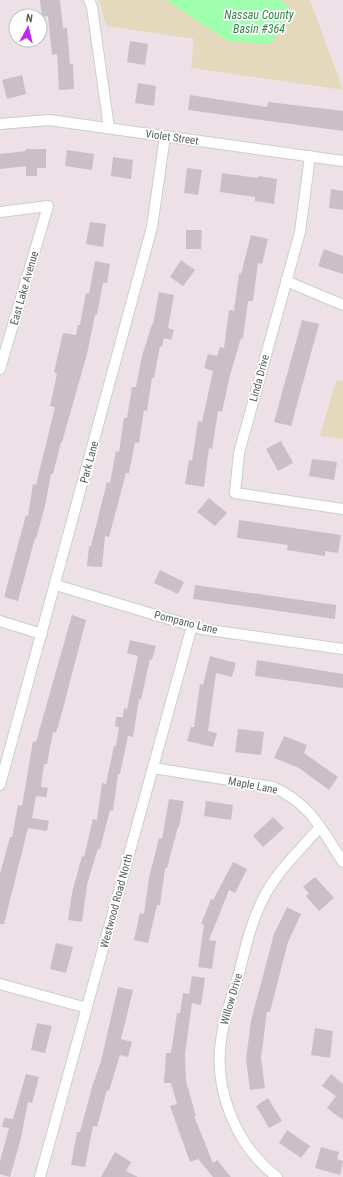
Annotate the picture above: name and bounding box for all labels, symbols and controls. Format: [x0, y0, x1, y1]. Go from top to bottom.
north arrow [8, 8, 48, 48]
water label: Nassau County Basin #364 [224, 8, 295, 36]
text: N [25, 12, 34, 26]
street label: Violet Street [145, 127, 199, 148]
street label: East Lake Avenue [8, 250, 41, 327]
street label: Linda Drive [247, 353, 272, 403]
street label: Park Lane [78, 440, 101, 485]
street label: Pompano Lane [153, 608, 219, 637]
street label: Maple Lane [227, 774, 279, 797]
street label: Westwood Road North [98, 853, 135, 950]
street label: Willow Drive [218, 972, 245, 1026]

